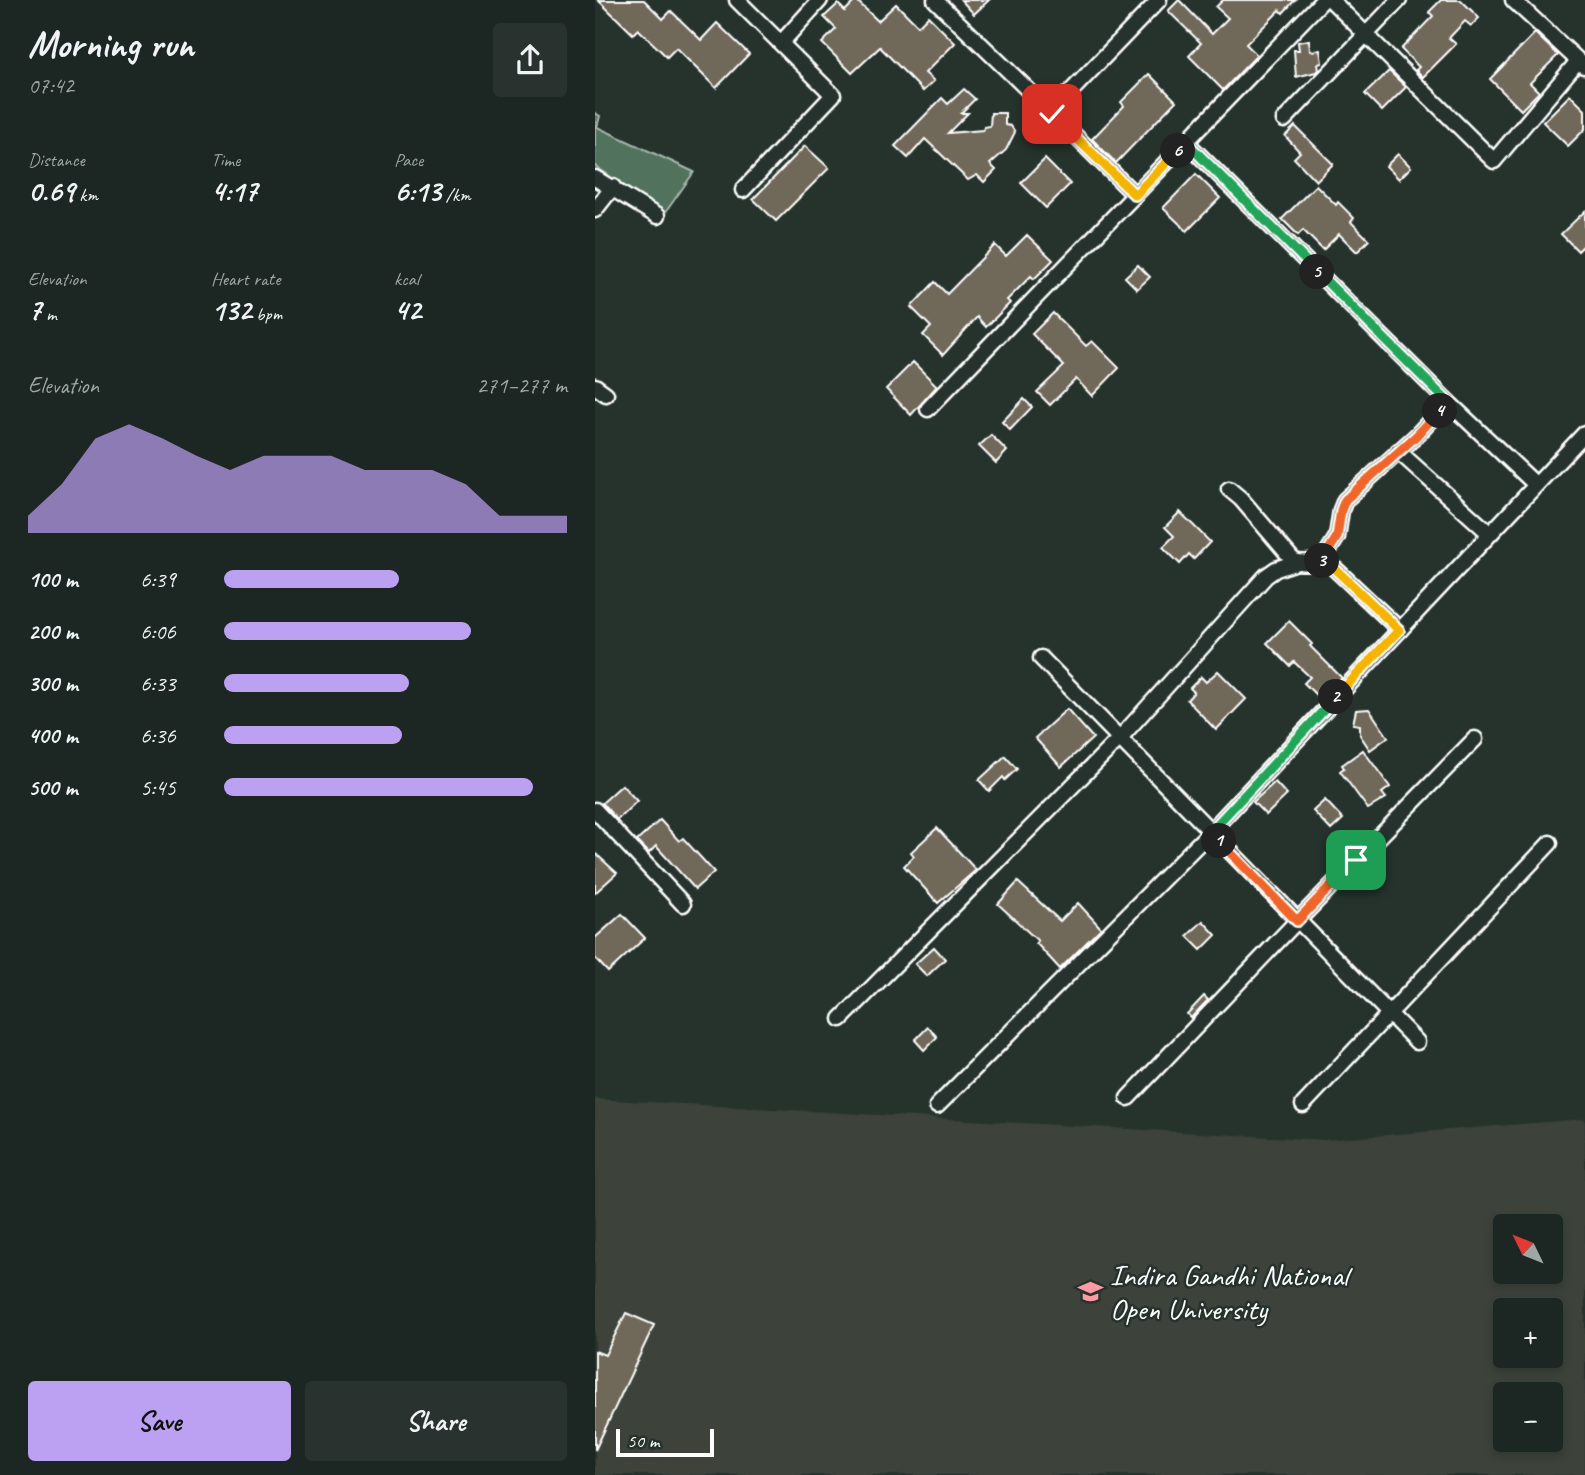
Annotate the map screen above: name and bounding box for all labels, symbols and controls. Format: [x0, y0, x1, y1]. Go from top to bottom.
text: Morning run [28, 21, 194, 68]
button: share [493, 23, 567, 97]
text: 07:42 [28, 71, 74, 100]
pin [1022, 84, 1082, 144]
icon: check [1033, 95, 1071, 133]
pin: 6 [1161, 134, 1195, 168]
text: 6 [1173, 138, 1182, 162]
text: Distance [28, 148, 85, 172]
text: Time [211, 148, 240, 172]
text: Pace [394, 148, 423, 172]
text: 0.69 [28, 172, 75, 210]
text: 4:17 [211, 172, 257, 210]
text: 6:13 [394, 172, 441, 210]
text: km [75, 183, 98, 207]
text: /km [441, 183, 471, 207]
pin: 5 [1299, 254, 1335, 290]
text: 5 [1312, 259, 1321, 283]
text: Elevation [28, 267, 86, 291]
text: Heart rate [211, 267, 280, 291]
text: kcal [394, 267, 419, 291]
text: 7 [28, 291, 41, 329]
text: 132 [211, 291, 252, 329]
text: 42 [394, 291, 421, 329]
text: m [41, 302, 57, 326]
text: bpm [252, 302, 282, 326]
text: Elevation [28, 371, 99, 400]
text: 271–277 m [476, 371, 567, 400]
pin: 4 [1423, 394, 1457, 428]
text: 4 [1435, 398, 1444, 422]
pin: 3 [1305, 544, 1339, 578]
text: 3 [1317, 548, 1326, 572]
text: 100 m [28, 565, 78, 594]
text: 6:39 [140, 565, 176, 594]
text: 200 m [28, 617, 78, 646]
text: 6:06 [140, 617, 176, 646]
text: 300 m [28, 669, 78, 698]
text: 6:33 [140, 669, 176, 698]
pin: 2 [1319, 680, 1353, 714]
text: 2 [1331, 684, 1340, 708]
text: 400 m [28, 721, 78, 750]
text: 6:36 [140, 721, 176, 750]
text: 500 m [28, 773, 77, 802]
text: 5:45 [140, 773, 176, 802]
pin: 1 [1201, 824, 1237, 858]
text: 1 [1214, 828, 1223, 852]
pin [1326, 830, 1386, 890]
icon: arrive [1337, 841, 1375, 879]
north arrow [1493, 1214, 1563, 1284]
map controls [1493, 1214, 1563, 1452]
place label: Indira Gandhi National Open University [1110, 1256, 1353, 1328]
school or university icon: Indira Gandhi National Open University [1076, 1278, 1104, 1306]
button: + [1493, 1298, 1563, 1368]
button: Save [28, 1381, 291, 1461]
button: Share [305, 1381, 567, 1461]
button: − [1493, 1382, 1563, 1452]
scale bar [616, 1426, 714, 1458]
text: 50 m [627, 1429, 659, 1453]

